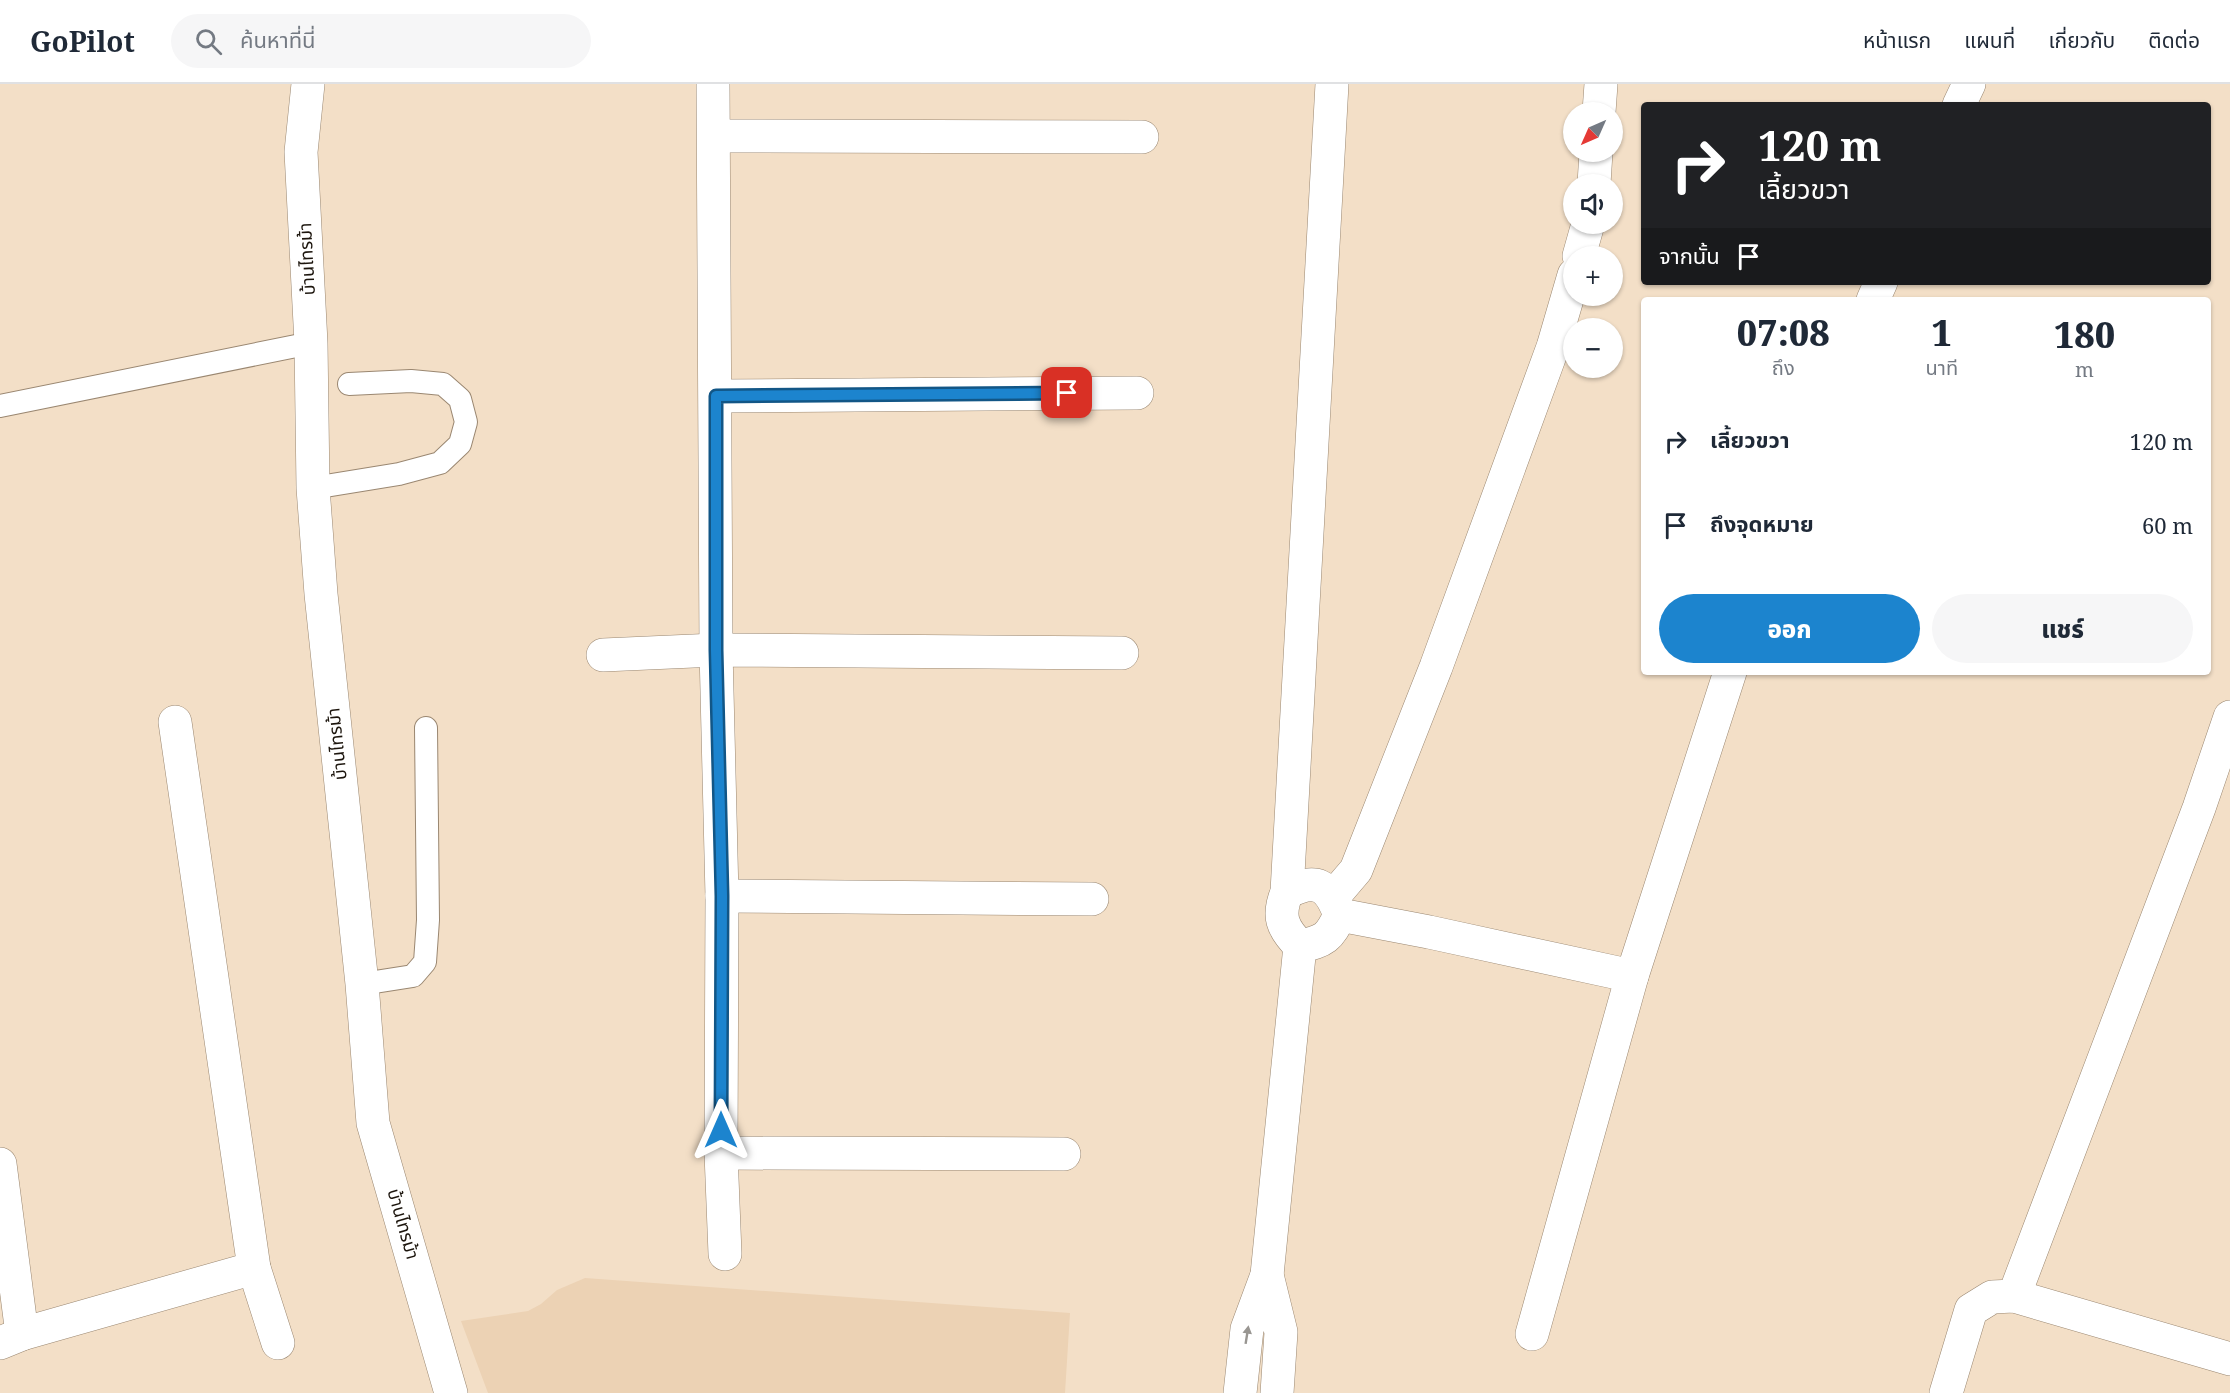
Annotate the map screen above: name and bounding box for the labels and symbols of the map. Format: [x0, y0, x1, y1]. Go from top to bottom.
north arrow [1563, 102, 1623, 162]
street label: บ้านไทรม้า [292, 222, 320, 296]
pin [1041, 367, 1092, 418]
street label: บ้านไทรม้า [320, 707, 352, 782]
position arrow [689, 1098, 753, 1162]
street label: บ้านไทรม้า [382, 1185, 426, 1262]
one-way arrow [1242, 1325, 1251, 1344]

